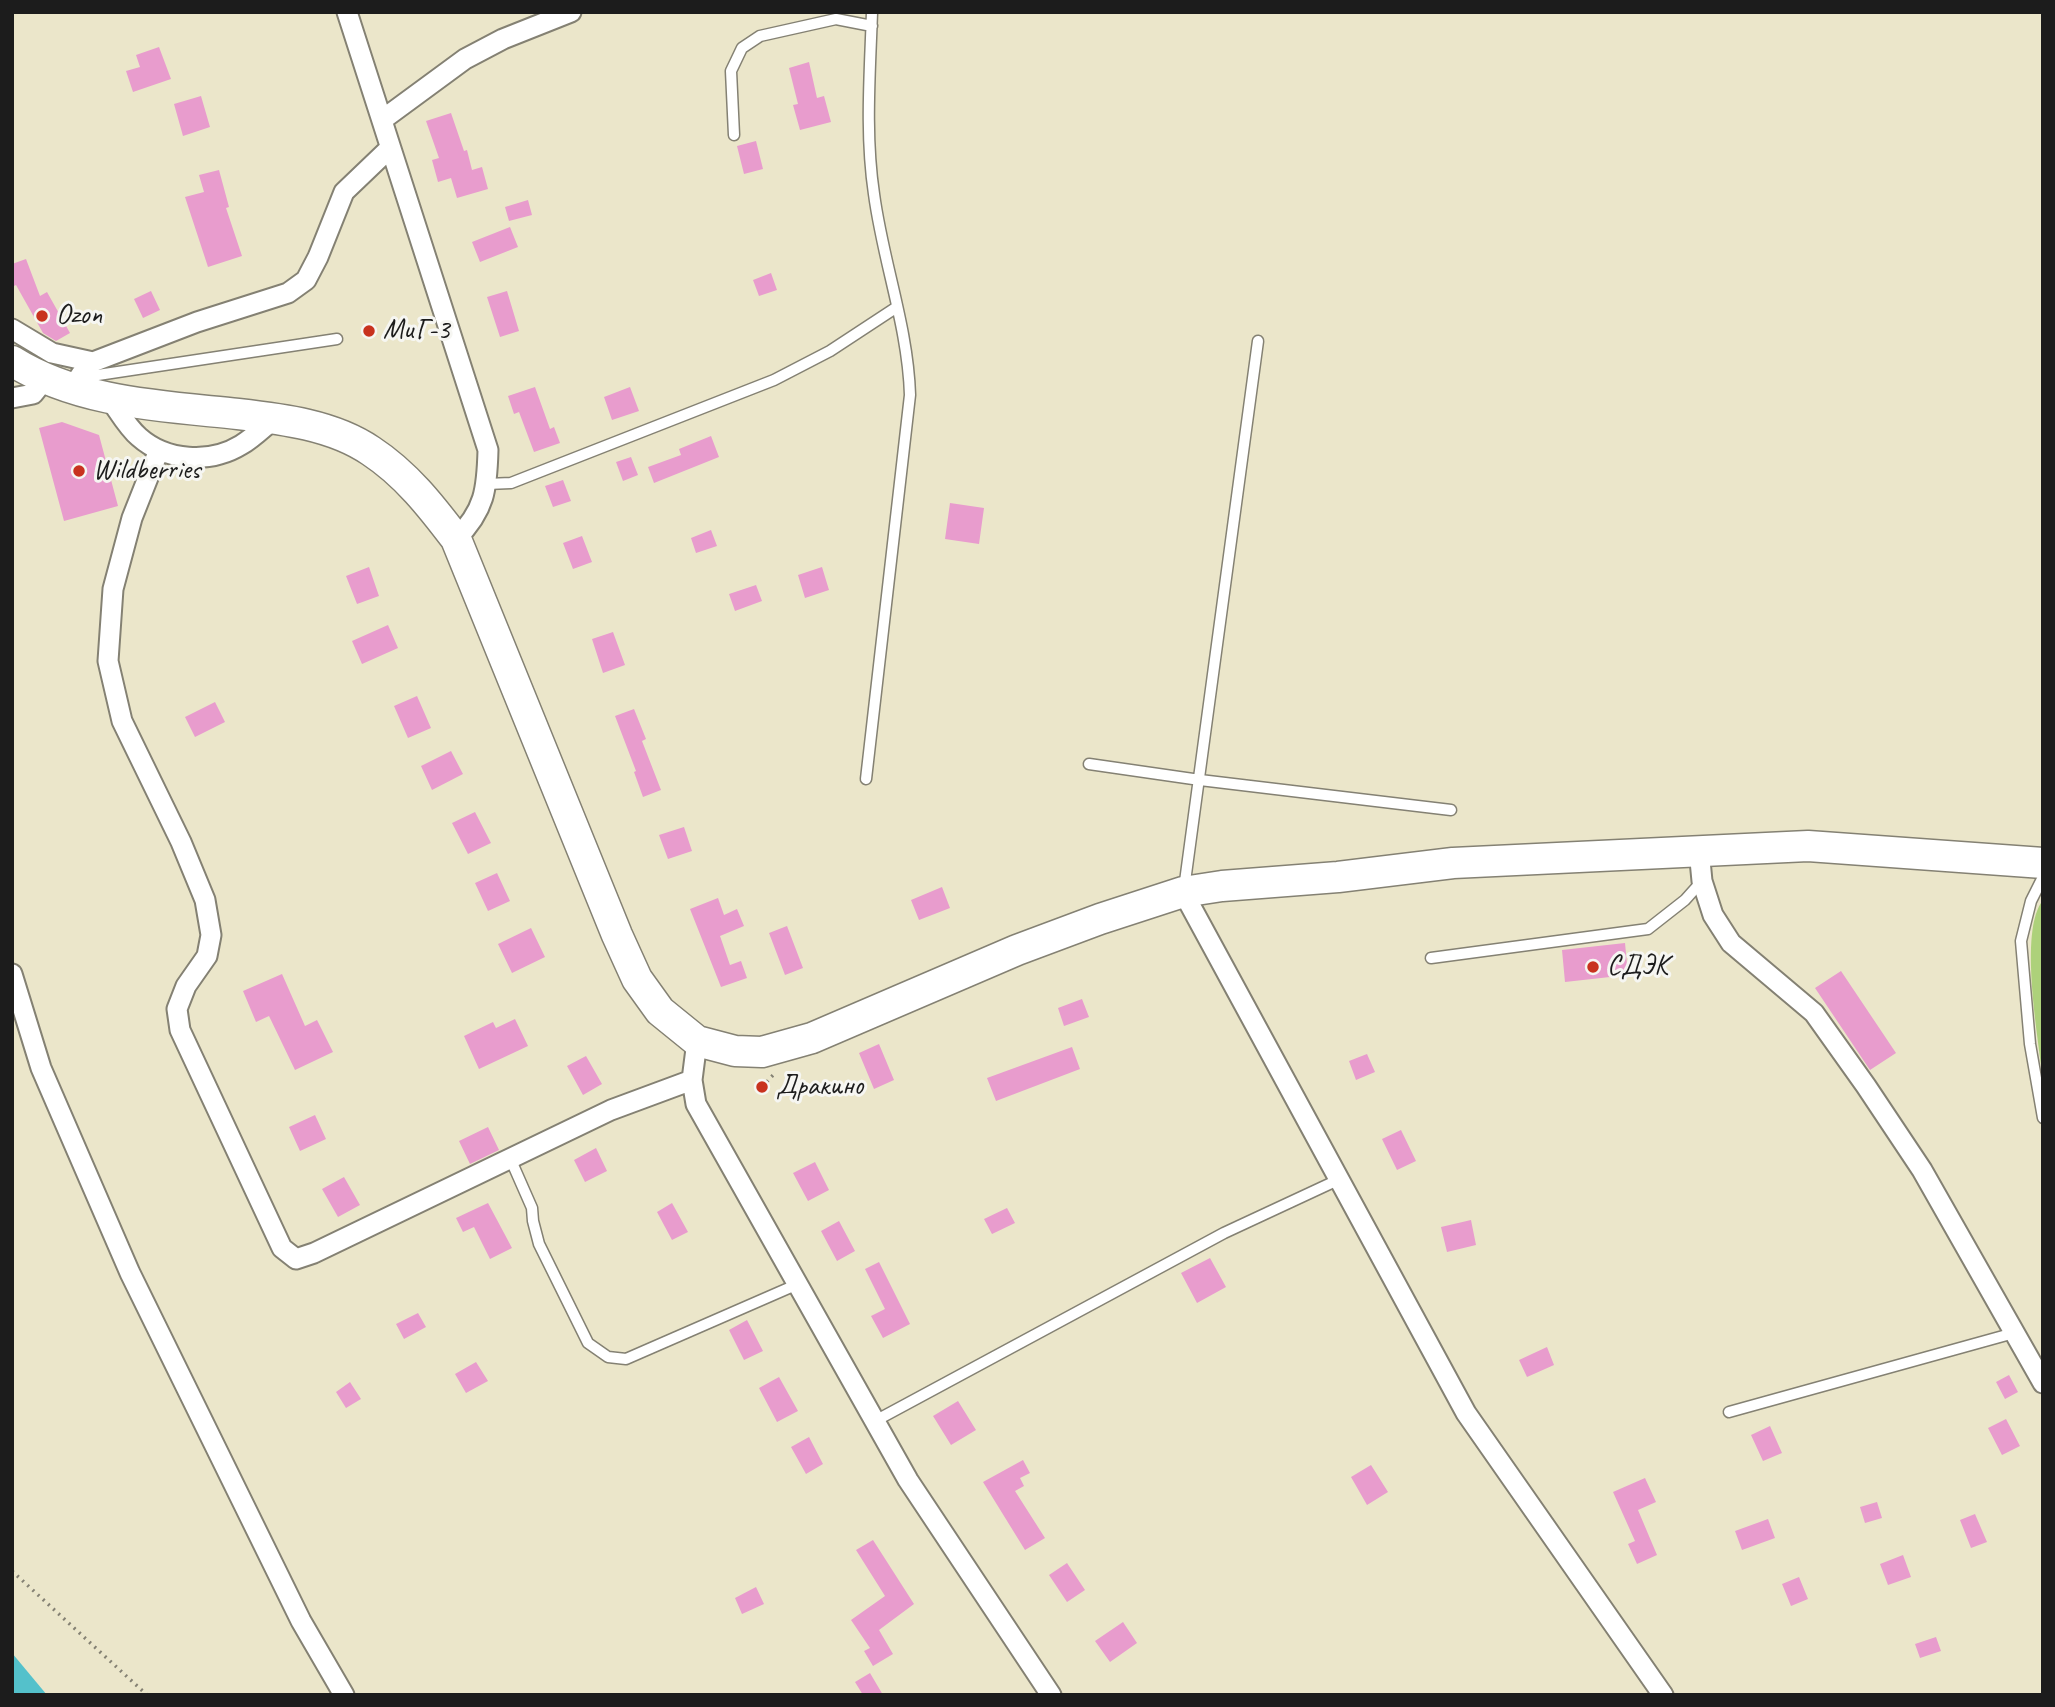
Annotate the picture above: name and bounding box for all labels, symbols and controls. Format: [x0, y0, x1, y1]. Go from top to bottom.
place label: Ozon [56, 299, 102, 333]
marker: Ozon [34, 308, 50, 324]
place label: МиГ-3 [383, 314, 450, 348]
marker: МиГ-3 [361, 323, 377, 339]
place label: Wildberries [93, 454, 200, 488]
marker: Wildberries [71, 463, 87, 479]
place label: СДЭК [1607, 950, 1668, 984]
marker: СДЭК [1585, 959, 1601, 975]
place label: Дракино [776, 1070, 863, 1104]
marker: Дракино [754, 1079, 770, 1095]

